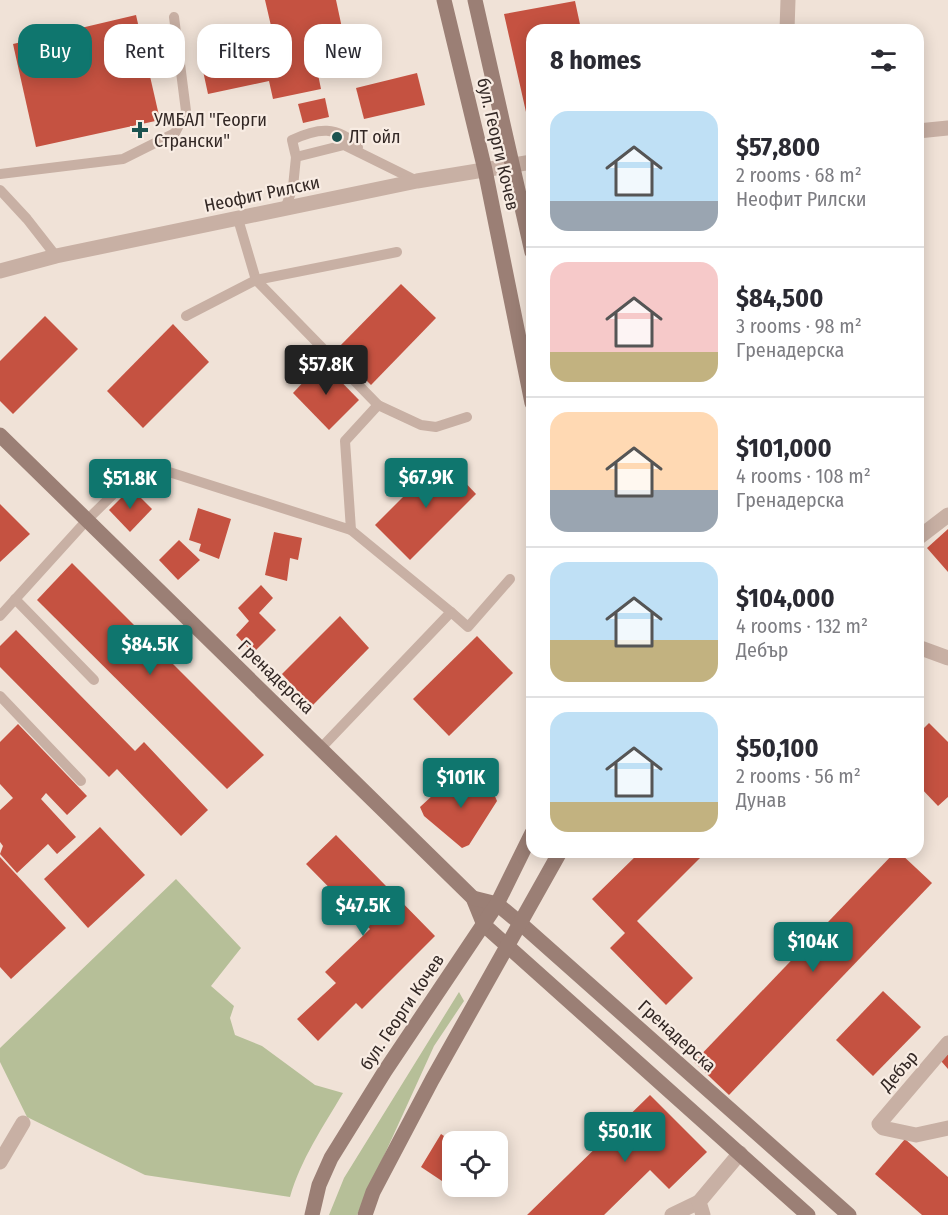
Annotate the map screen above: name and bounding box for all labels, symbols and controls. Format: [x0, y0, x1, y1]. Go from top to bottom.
chip: Buy [18, 24, 92, 78]
chip: Rent [104, 24, 185, 78]
chip: Filters [197, 24, 292, 78]
chip: New [304, 24, 382, 78]
icon: filters [867, 44, 900, 77]
text: 8 homes [550, 45, 641, 76]
street label: бул. Георги Кочев [472, 76, 524, 212]
place label: УМБАЛ "Георги Странски" [153, 109, 267, 152]
marker: УМБАЛ "Георги Странски" [131, 121, 149, 139]
place label: ЛТ ойл [349, 126, 401, 148]
marker: ЛТ ойл [330, 130, 344, 144]
text: $57,800 [736, 132, 820, 163]
icon: home [598, 135, 670, 207]
text: 2 rooms · 68 m² [736, 163, 862, 187]
street label: Неофит Рилски [202, 171, 322, 217]
text: Неофит Рилски [736, 187, 867, 211]
text: $84,500 [736, 283, 823, 314]
icon: home [598, 286, 670, 358]
text: 3 rooms · 98 m² [736, 314, 862, 338]
text: Гренадерска [736, 338, 844, 362]
pin: $57.8K [277, 345, 375, 396]
text: $57.8K [299, 352, 353, 376]
text: $101,000 [736, 433, 832, 464]
icon: home [598, 436, 670, 508]
pin: $67.9K [377, 458, 475, 509]
pin: $51.8K [81, 459, 179, 510]
text: 4 rooms · 108 m² [736, 464, 871, 488]
text: $67.9K [399, 465, 453, 489]
text: $51.8K [103, 466, 157, 490]
text: Гренадерска [736, 488, 844, 512]
text: $104,000 [736, 583, 835, 614]
icon: home [598, 586, 670, 658]
text: 4 rooms · 132 m² [736, 614, 868, 638]
pin: $84.5K [101, 625, 199, 676]
text: $84.5K [121, 632, 179, 656]
street label: Гренадерска [233, 635, 319, 719]
text: Дебър [736, 638, 788, 662]
text: $50,100 [736, 733, 819, 764]
icon: home [598, 736, 670, 808]
pin: $101K [419, 758, 503, 809]
text: 2 rooms · 56 m² [736, 764, 861, 788]
text: $101K [437, 765, 485, 789]
text: Дунав [736, 788, 786, 812]
pin: $47.5K [314, 886, 412, 937]
text: $47.5K [336, 893, 390, 917]
pin: $104K [771, 922, 855, 973]
text: $104K [788, 929, 838, 953]
street label: бул. Георги Кочев [355, 950, 449, 1074]
street label: Гренадерска [633, 995, 721, 1077]
street label: Дебър [875, 1046, 923, 1097]
pin: $50.1K [576, 1112, 674, 1163]
text: $50.1K [598, 1119, 652, 1143]
map controls [442, 1131, 508, 1197]
button: locate [442, 1131, 508, 1197]

